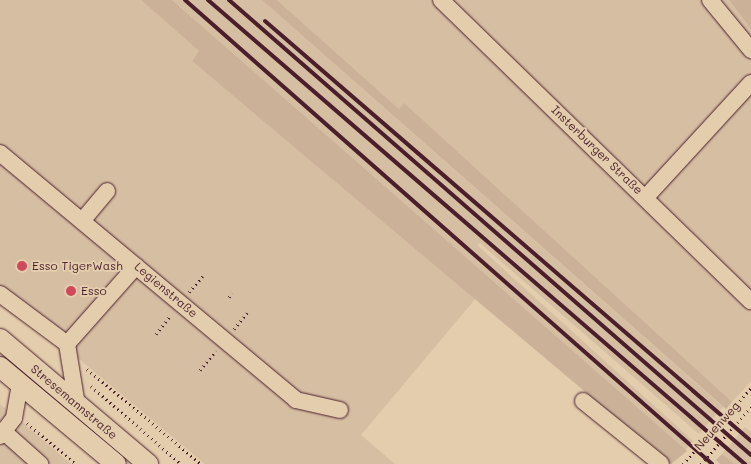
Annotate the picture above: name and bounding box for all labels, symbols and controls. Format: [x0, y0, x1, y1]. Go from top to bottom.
street label: Insterburger Straße [548, 103, 646, 197]
place label: Esso TigerWash [32, 259, 123, 273]
street label: Legienstraße [131, 259, 201, 321]
marker: Esso TigerWash [16, 260, 28, 272]
place label: Esso [81, 284, 107, 298]
marker: Esso [65, 285, 77, 297]
street label: Stresemannstraße [28, 362, 120, 442]
street label: Neuenweg [691, 399, 743, 453]

